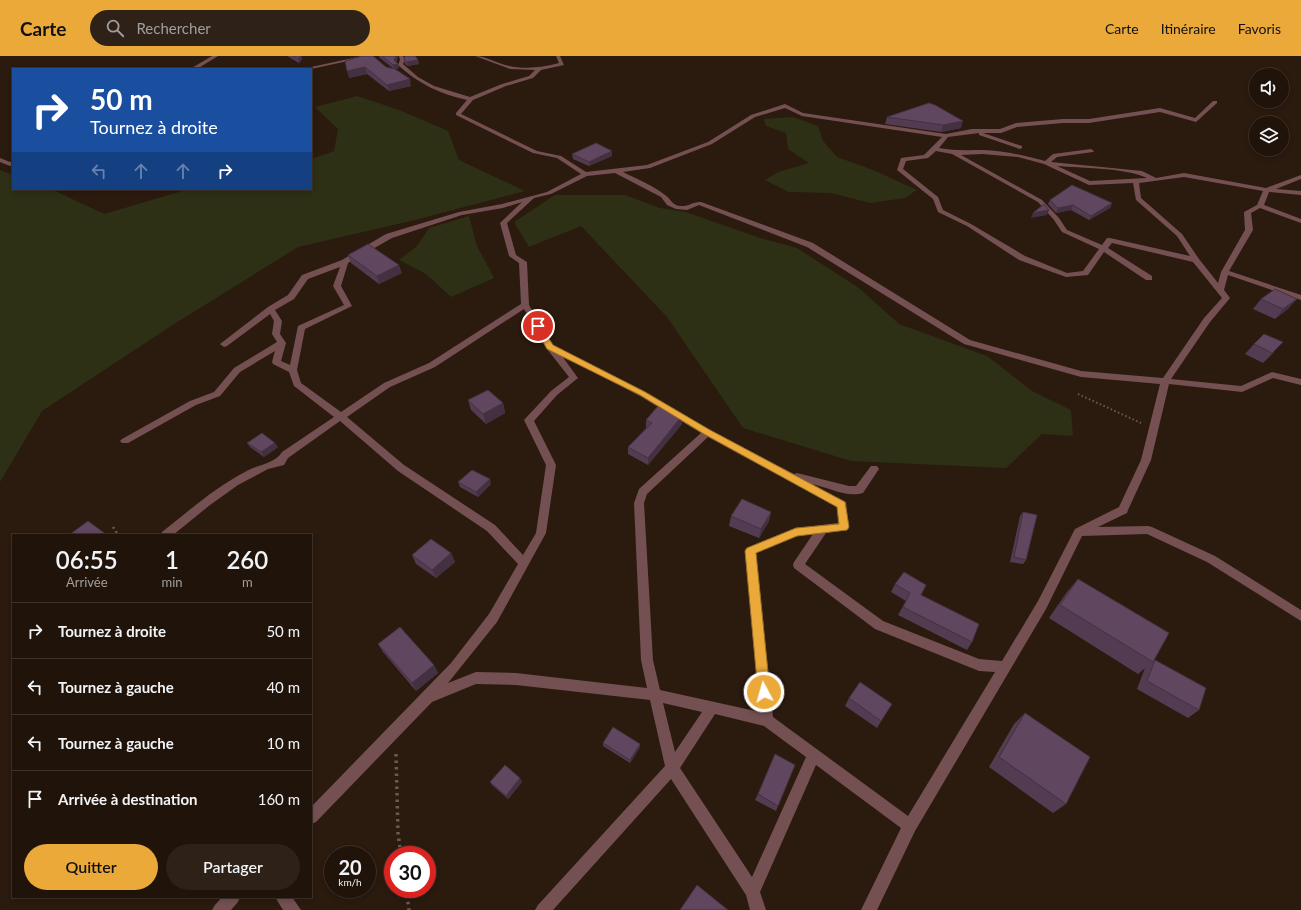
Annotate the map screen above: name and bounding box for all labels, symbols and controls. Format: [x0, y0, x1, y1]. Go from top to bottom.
search box [90, 10, 370, 46]
text: Carte [20, 17, 66, 40]
icon: search [104, 17, 126, 39]
text: Rechercher [136, 19, 211, 37]
text: Carte [1105, 20, 1139, 37]
text: Itinéraire [1161, 20, 1216, 37]
text: Favoris [1238, 20, 1281, 37]
map controls [1249, 68, 1289, 156]
button: sound [1249, 68, 1289, 108]
text: 50 m [90, 82, 153, 116]
icon: right [24, 84, 76, 136]
text: Tournez à droite [90, 116, 218, 138]
button: layers [1249, 116, 1289, 156]
icon: left [88, 160, 110, 182]
icon: ahead [130, 160, 152, 182]
icon: ahead [172, 160, 194, 182]
icon: right [214, 160, 236, 182]
pin [521, 309, 555, 343]
icon: arrive [527, 315, 549, 337]
text: 06:55 [56, 545, 118, 574]
text: 1 [165, 545, 179, 574]
text: 260 [226, 545, 268, 574]
text: Arrivée [66, 574, 108, 590]
text: min [161, 574, 183, 590]
text: m [242, 574, 253, 590]
icon: right [24, 620, 46, 642]
text: Tournez à droite [58, 622, 166, 640]
text: 50 m [266, 622, 300, 640]
position arrow [743, 671, 785, 713]
icon: left [24, 676, 46, 698]
text: Tournez à gauche [58, 678, 174, 696]
text: 40 m [266, 678, 300, 696]
icon: left [24, 732, 46, 754]
text: Tournez à gauche [58, 734, 174, 752]
text: 10 m [266, 734, 300, 752]
icon: arrive [24, 788, 46, 810]
text: Arrivée à destination [58, 790, 197, 808]
text: 160 m [258, 790, 300, 808]
button: Quitter [24, 844, 158, 890]
button: Partager [166, 844, 300, 890]
speed limit sign: 30 [384, 846, 436, 898]
text: 20 [338, 855, 362, 879]
text: km/h [338, 876, 362, 888]

